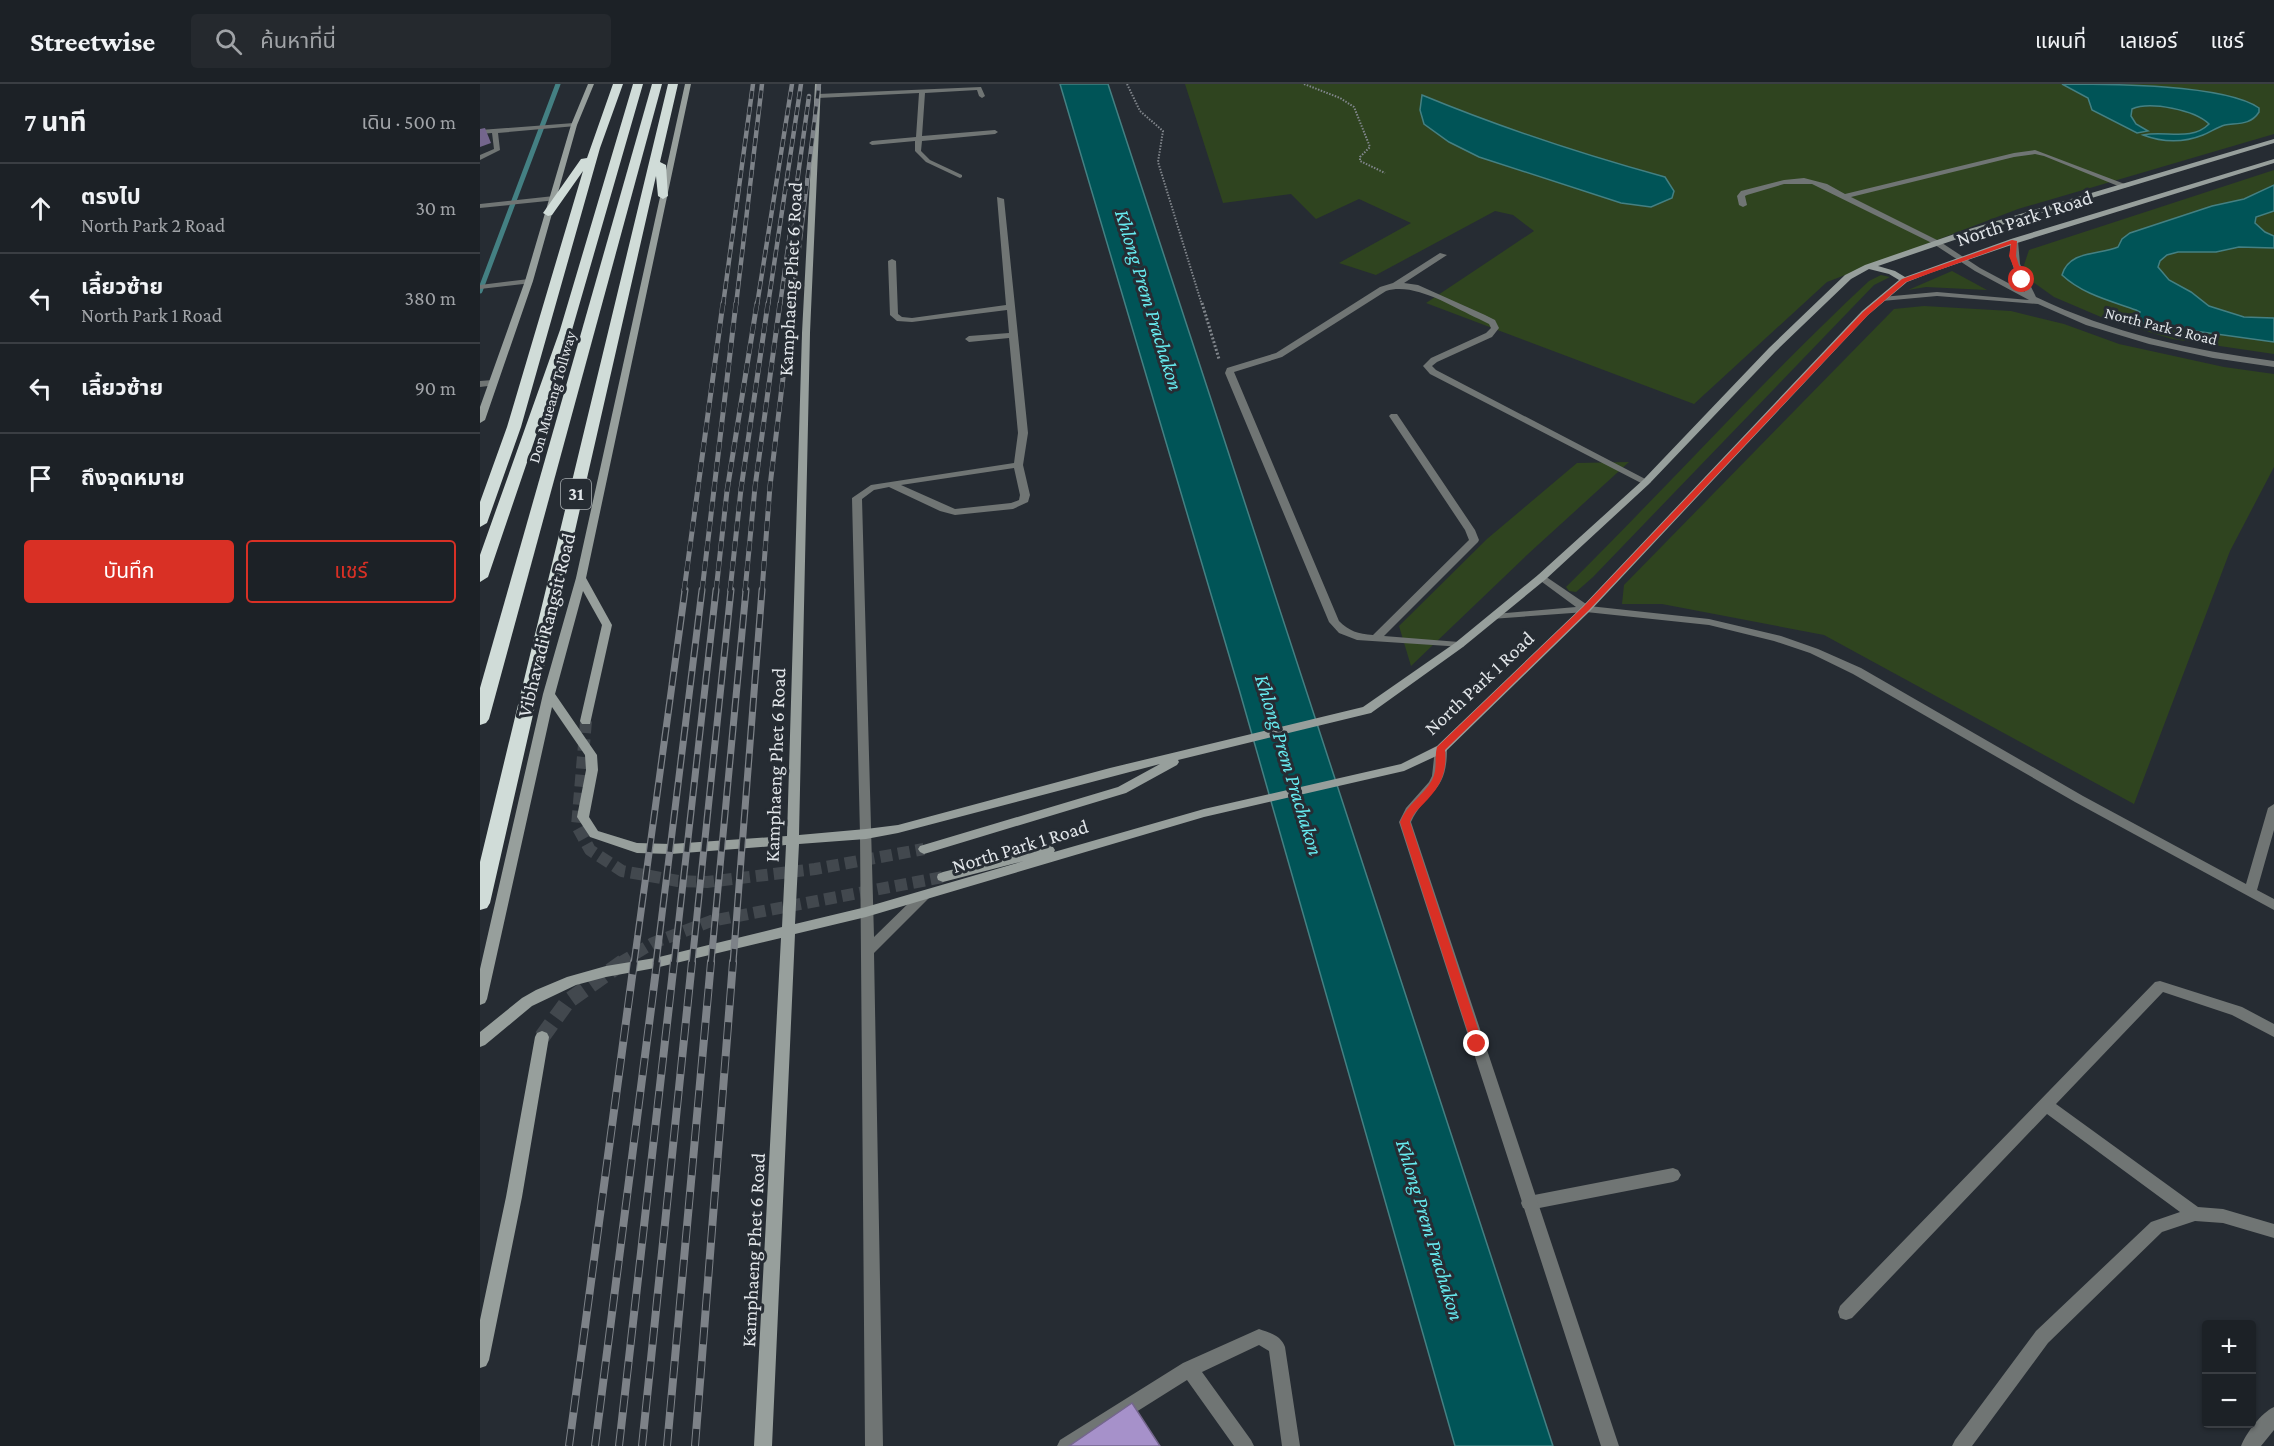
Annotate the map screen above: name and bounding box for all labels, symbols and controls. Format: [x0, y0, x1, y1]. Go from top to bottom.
search box [191, 14, 611, 68]
icon: search [212, 25, 245, 58]
text: Streetwise [30, 26, 155, 57]
text: ค้นหาที่นี่ [260, 28, 336, 53]
text: แผนที่ [2035, 29, 2086, 53]
text: เลเยอร์ [2119, 29, 2178, 53]
text: แชร์ [2211, 29, 2244, 53]
text: 7 นาที [24, 108, 86, 137]
text: เดิน · 500 m [362, 111, 456, 133]
street label: Kamphaeng Phet 6 Road [774, 181, 807, 377]
text: ตรงไป [81, 184, 141, 209]
street label: North Park 1 Road [1953, 186, 2095, 250]
icon: ahead [24, 192, 57, 225]
text: 30 m [415, 197, 456, 219]
water label: Khlong Prem Prachakon [1110, 207, 1188, 393]
text: North Park 2 Road [81, 214, 225, 236]
route start [2008, 266, 2034, 292]
text: เลี้ยวซ้าย [81, 274, 163, 299]
icon: left [24, 282, 57, 315]
text: 380 m [405, 287, 456, 309]
text: North Park 1 Road [81, 304, 222, 326]
street label: North Park 2 Road [2103, 304, 2220, 348]
street label: Don Mueang Tollway [525, 328, 580, 465]
icon: left [24, 372, 57, 405]
text: เลี้ยวซ้าย [81, 375, 163, 400]
text: 90 m [415, 377, 456, 399]
icon: arrive [24, 462, 57, 495]
text: ถึงจุดหมาย [81, 465, 185, 490]
road number: 31 [561, 479, 591, 509]
street label: Vibhavadi Rangsit Road [512, 530, 581, 720]
button: บันทึก [24, 540, 234, 603]
button: แชร์ [246, 540, 456, 603]
street label: North Park 1 Road [1420, 626, 1539, 739]
street label: Kamphaeng Phet 6 Road [761, 667, 790, 863]
water label: Khlong Prem Prachakon [1250, 672, 1328, 858]
street label: North Park 1 Road [949, 815, 1091, 877]
route end [1463, 1030, 1489, 1056]
water label: Khlong Prem Prachakon [1391, 1137, 1469, 1323]
street label: Kamphaeng Phet 6 Road [737, 1152, 770, 1348]
map controls [2202, 1320, 2256, 1428]
button: + [2202, 1320, 2256, 1374]
button: − [2202, 1374, 2256, 1428]

